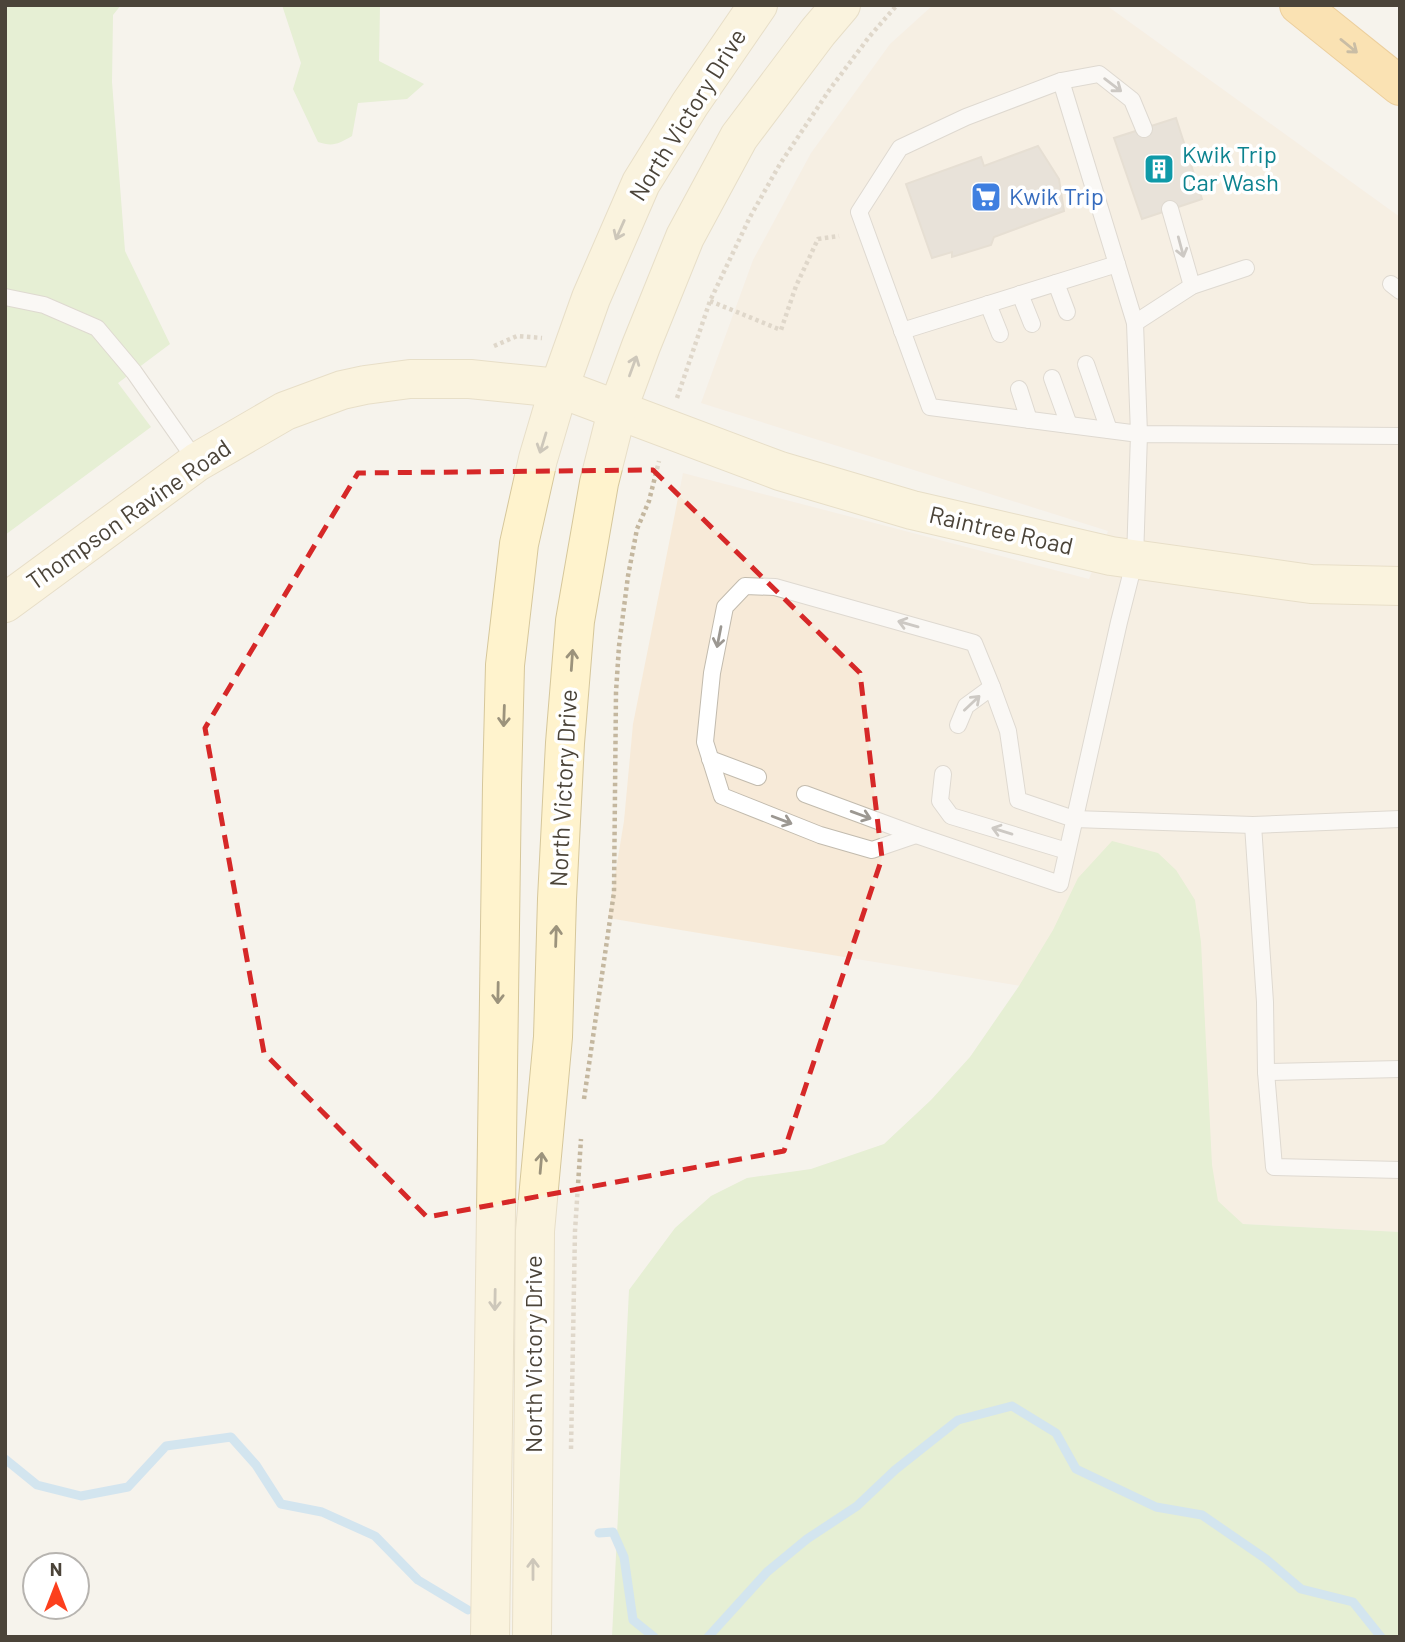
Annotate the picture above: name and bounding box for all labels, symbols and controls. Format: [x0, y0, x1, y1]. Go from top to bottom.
street label: North Victory Drive [622, 23, 751, 206]
one-way arrow [1340, 38, 1358, 54]
one-way arrow [1103, 77, 1121, 92]
place label: Kwik Trip Car Wash [1182, 139, 1279, 196]
building icon: Kwik Trip Car Wash [1142, 152, 1176, 186]
supermarket icon: Kwik Trip [969, 180, 1003, 214]
place label: Kwik Trip [1009, 181, 1104, 210]
one-way arrow [613, 219, 626, 240]
one-way arrow [1175, 236, 1188, 258]
one-way arrow [628, 356, 640, 378]
street label: Thompson Ravine Road [20, 432, 236, 595]
one-way arrow [535, 432, 548, 454]
street label: Raintree Road [927, 499, 1076, 560]
one-way arrow [897, 617, 919, 630]
one-way arrow [712, 625, 725, 648]
one-way arrow [565, 649, 578, 672]
street label: North Victory Drive [543, 688, 582, 887]
one-way arrow [964, 695, 981, 712]
one-way arrow [497, 705, 511, 728]
one-way arrow [849, 809, 871, 822]
one-way arrow [771, 815, 793, 828]
one-way arrow [991, 824, 1013, 837]
one-way arrow [549, 925, 562, 948]
one-way arrow [492, 981, 505, 1004]
one-way arrow [535, 1152, 548, 1175]
street label: North Victory Drive [518, 1255, 547, 1453]
one-way arrow [488, 1288, 502, 1311]
north arrow [21, 1551, 91, 1621]
text: N [50, 1557, 62, 1580]
one-way arrow [526, 1557, 540, 1580]

